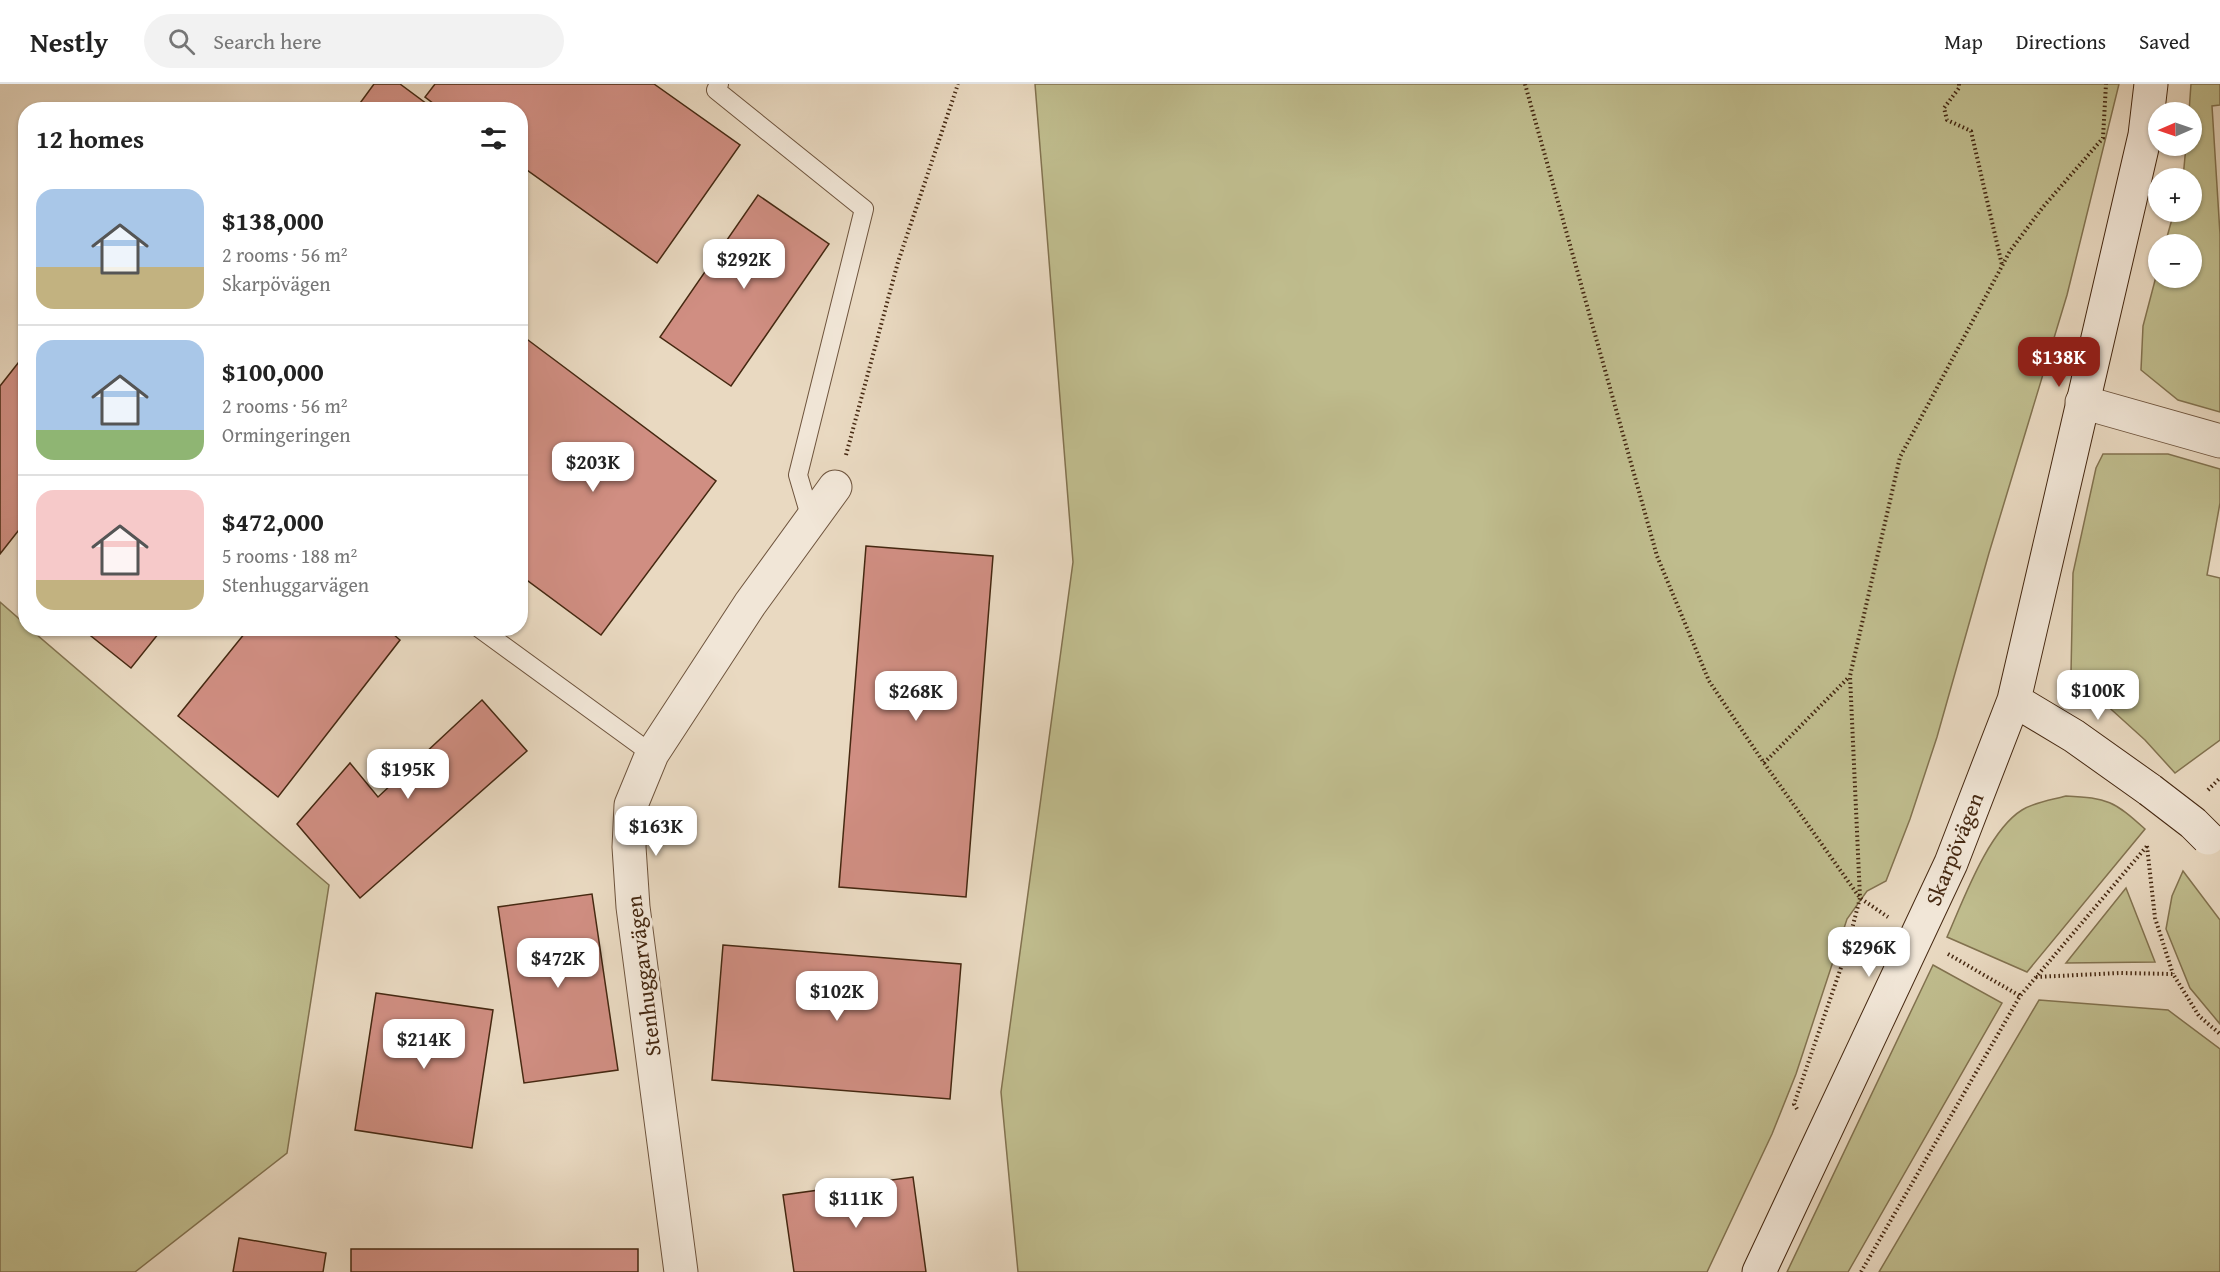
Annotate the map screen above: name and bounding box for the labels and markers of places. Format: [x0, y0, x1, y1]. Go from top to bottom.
pin: $292K [702, 239, 786, 290]
pin: $138K [2017, 337, 2101, 388]
pin: $203K [551, 442, 635, 493]
pin: $100K [2056, 670, 2140, 721]
pin: $268K [874, 671, 958, 722]
pin: $195K [366, 749, 450, 800]
pin: $163K [614, 806, 698, 857]
pin: $296K [1827, 927, 1911, 978]
pin: $472K [516, 938, 600, 989]
pin: $102K [795, 971, 879, 1022]
pin: $214K [382, 1019, 466, 1070]
pin: $111K [814, 1178, 898, 1229]

